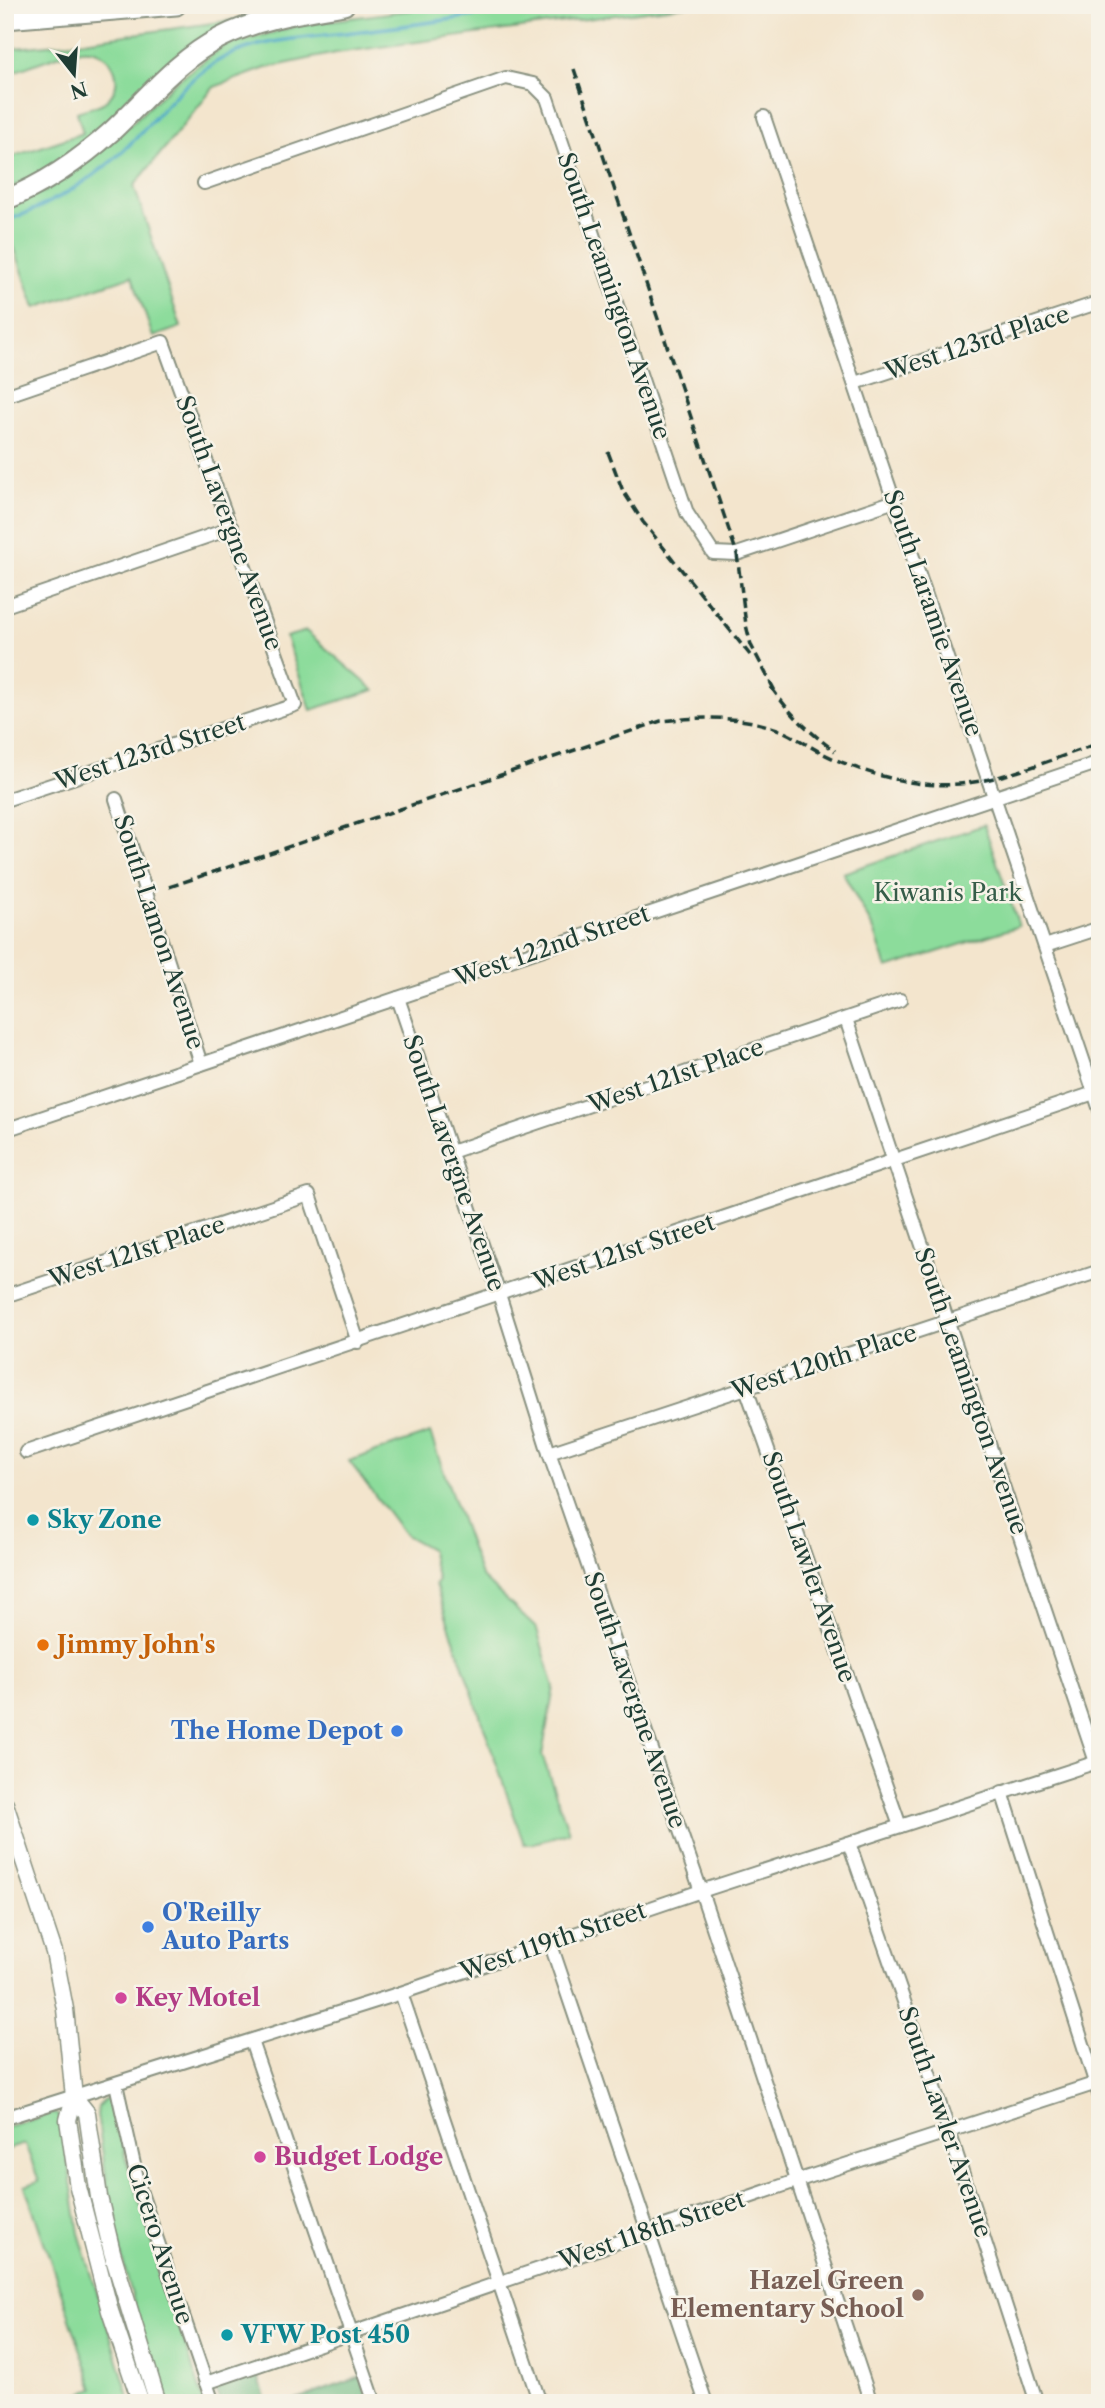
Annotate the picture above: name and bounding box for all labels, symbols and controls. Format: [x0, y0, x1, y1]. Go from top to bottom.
north arrow [38, 38, 108, 108]
text: N [68, 76, 90, 103]
street label: South Leamington Avenue [552, 148, 677, 443]
street label: West 123rd Place [880, 299, 1073, 386]
street label: South Lavergne Avenue [170, 391, 289, 654]
street label: South Laramie Avenue [878, 486, 989, 740]
street label: West 123rd Street [50, 707, 249, 796]
street label: South Lamon Avenue [108, 811, 211, 1053]
park label: Kiwanis Park [874, 878, 1024, 907]
street label: West 122nd Street [449, 898, 654, 993]
street label: South Lavergne Avenue [397, 1031, 512, 1295]
street label: West 121st Place [583, 1032, 767, 1119]
street label: West 121st Street [528, 1207, 719, 1297]
street label: West 121st Place [44, 1209, 229, 1294]
street label: South Leamington Avenue [909, 1243, 1034, 1538]
street label: West 120th Place [726, 1318, 920, 1406]
street label: South Lawler Avenue [756, 1448, 863, 1686]
place label: Sky Zone [47, 1505, 162, 1534]
marker: Sky Zone [25, 1512, 41, 1528]
street label: South Lavergne Avenue [578, 1568, 693, 1832]
place label: Jimmy John's [53, 1630, 216, 1659]
marker: Jimmy John's [35, 1637, 51, 1653]
place label: The Home Depot [171, 1716, 383, 1745]
marker: The Home Depot [389, 1723, 405, 1739]
street label: West 119th Street [455, 1895, 650, 1986]
place label: O'Reilly Auto Parts [161, 1898, 289, 1955]
marker: O'Reilly Auto Parts [140, 1919, 156, 1935]
place label: Key Motel [135, 1983, 260, 2012]
marker: Key Motel [113, 1990, 129, 2006]
street label: South Lawler Avenue [892, 2003, 999, 2241]
place label: Budget Lodge [274, 2142, 443, 2171]
marker: Budget Lodge [252, 2149, 268, 2165]
street label: Cicero Avenue [121, 2160, 200, 2328]
street label: West 118th Street [554, 2184, 749, 2275]
place label: Hazel Green Elementary School [670, 2266, 905, 2323]
marker: Hazel Green Elementary School [910, 2287, 926, 2303]
place label: VFW Post 450 [240, 2320, 410, 2349]
marker: VFW Post 450 [219, 2327, 235, 2343]

